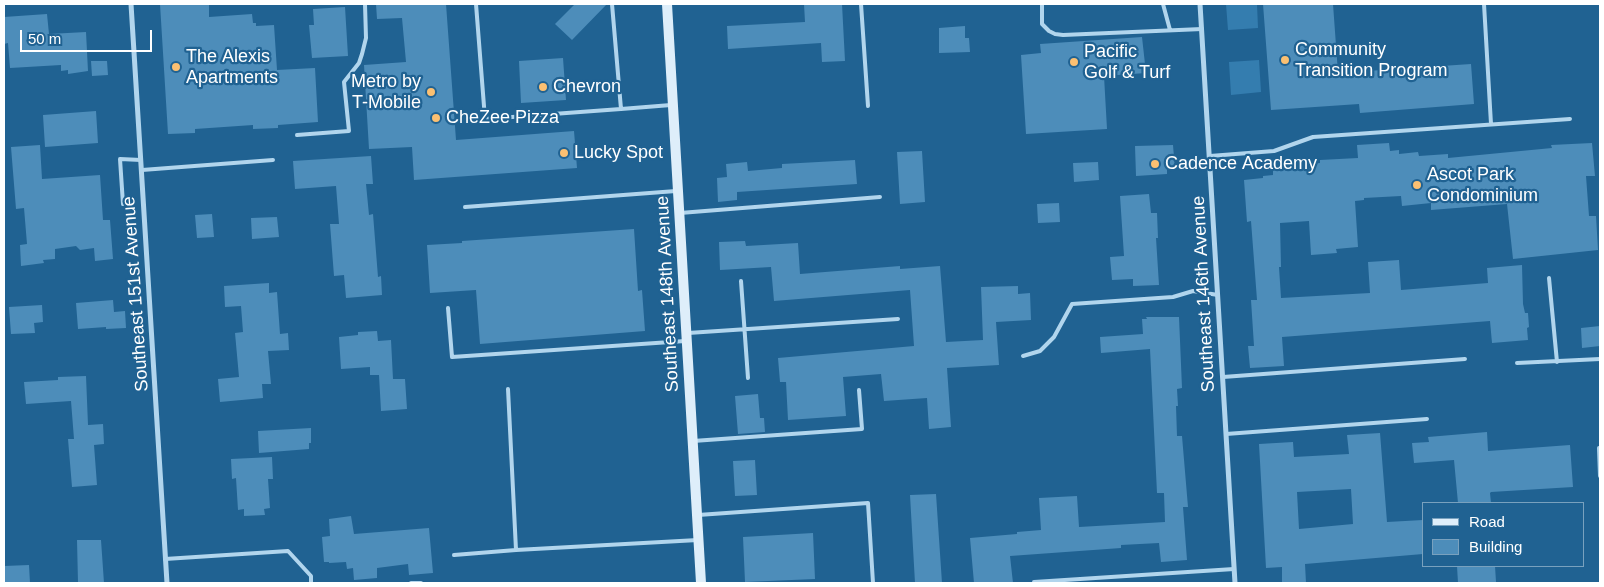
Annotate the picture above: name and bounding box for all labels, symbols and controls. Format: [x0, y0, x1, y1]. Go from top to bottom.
scale bar [22, 20, 155, 52]
text: 50 m [28, 30, 61, 47]
place label: Community Transition Program [1295, 39, 1447, 82]
place label: Pacific Golf & Turf [1084, 41, 1170, 84]
place label: The Alexis Apartments [186, 46, 278, 88]
marker: Community Transition Program [1279, 54, 1291, 66]
marker: Pacific Golf & Turf [1068, 56, 1080, 68]
marker: The Alexis Apartments [170, 61, 182, 73]
place label: Metro by T-Mobile [351, 71, 421, 114]
place label: Chevron [553, 76, 621, 98]
marker: Chevron [537, 81, 549, 93]
marker: Metro by T-Mobile [425, 86, 437, 98]
place label: CheZee Pizza [446, 107, 559, 129]
marker: CheZee Pizza [430, 112, 442, 124]
place label: Lucky Spot [574, 142, 663, 164]
marker: Lucky Spot [558, 147, 570, 159]
place label: Cadence Academy [1165, 153, 1317, 175]
marker: Cadence Academy [1149, 158, 1161, 170]
place label: Ascot Park Condominium [1427, 164, 1538, 206]
marker: Ascot Park Condominium [1411, 179, 1423, 191]
street label: Southeast 148th Avenue [652, 195, 684, 393]
street label: Southeast 146th Avenue [1188, 195, 1220, 393]
street label: Southeast 151st Avenue [118, 196, 154, 392]
legend [1422, 502, 1584, 567]
text: Road [1469, 513, 1505, 530]
text: Building [1469, 538, 1522, 555]

